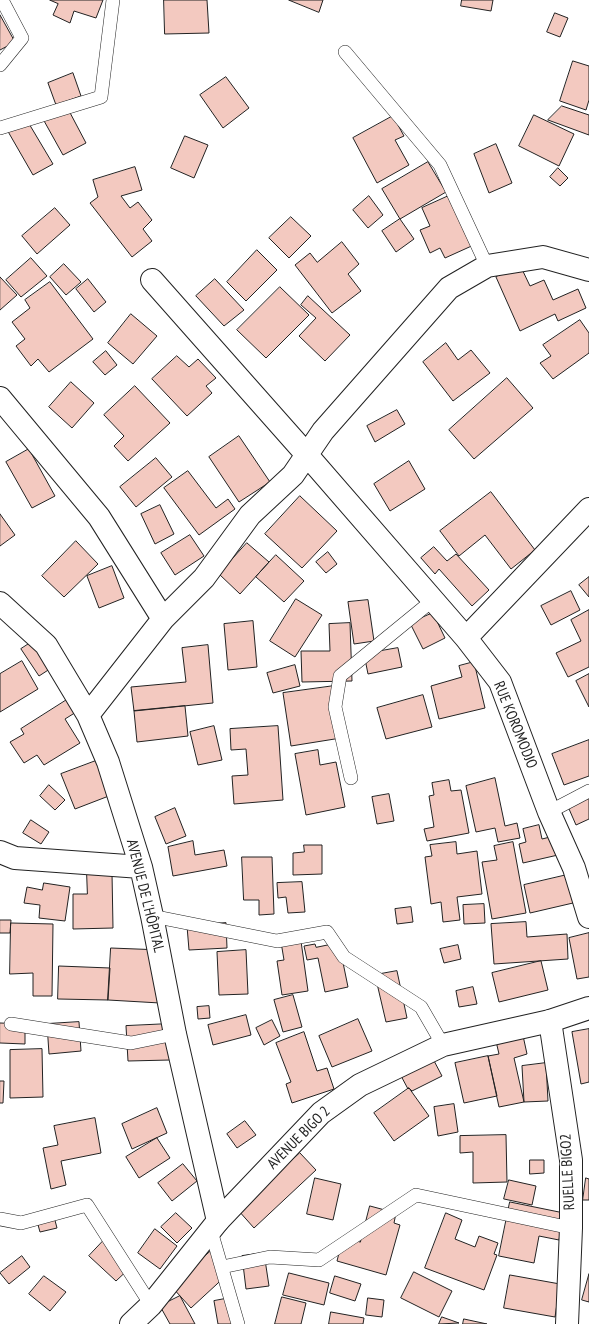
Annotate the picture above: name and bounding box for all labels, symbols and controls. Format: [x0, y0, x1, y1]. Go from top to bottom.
street label: RUE KOROMODJO [489, 679, 541, 771]
street label: AVENUE DE L'HÔPITAL [122, 838, 168, 954]
street label: AVENUE BIGO 2 [264, 1103, 334, 1173]
street label: RUELLE BIGO2 [557, 1133, 579, 1211]

